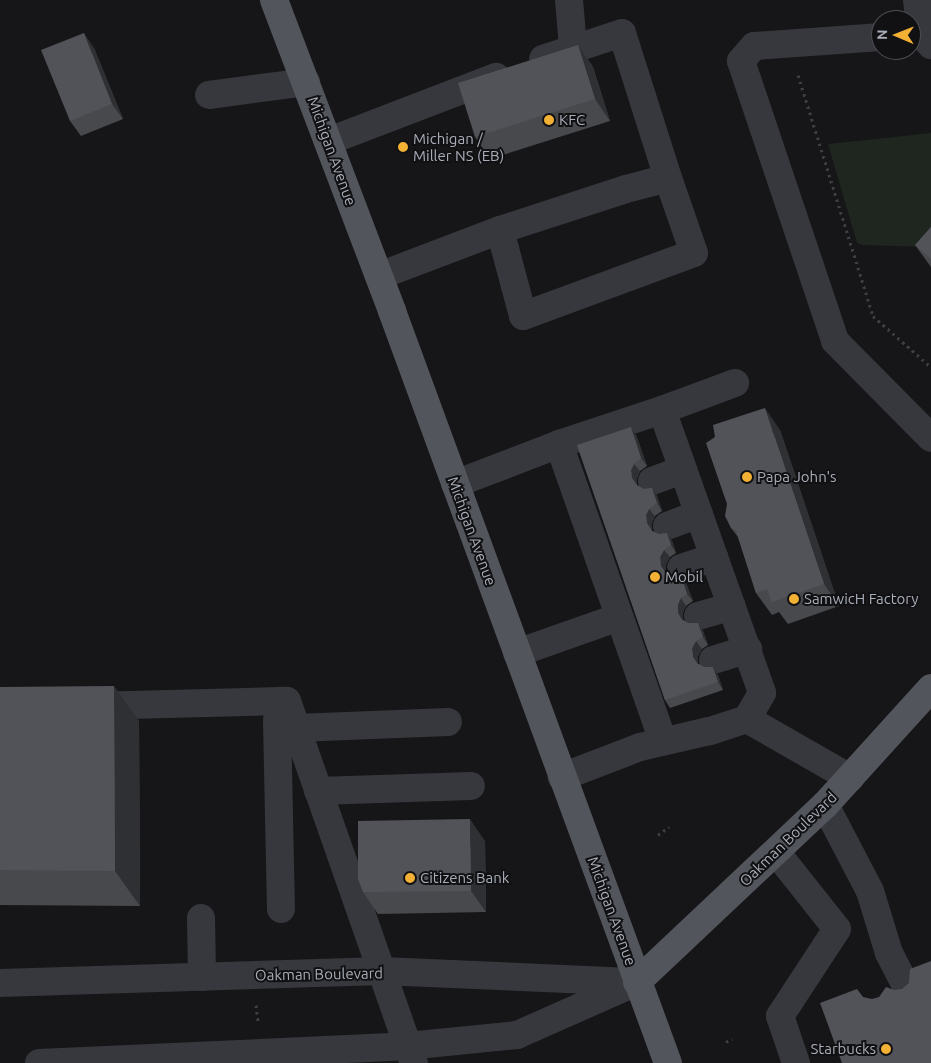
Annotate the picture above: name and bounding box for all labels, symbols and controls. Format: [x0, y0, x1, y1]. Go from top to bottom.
north arrow [871, 10, 921, 60]
text: N [874, 29, 890, 40]
street label: Michigan Avenue [304, 94, 360, 208]
place label: KFC [559, 111, 585, 129]
marker: KFC [543, 114, 555, 126]
place label: Michigan / Miller NS (EB) [413, 129, 504, 164]
marker: Michigan / Miller NS (EB) [397, 141, 409, 153]
place label: Papa John's [757, 468, 837, 486]
marker: Papa John's [741, 471, 753, 483]
street label: Michigan Avenue [444, 474, 500, 588]
place label: Mobil [665, 568, 703, 586]
marker: Mobil [649, 571, 661, 583]
place label: SamwicH Factory [804, 590, 919, 608]
marker: SamwicH Factory [788, 593, 800, 605]
street label: Oakman Boulevard [736, 788, 840, 890]
street label: Michigan Avenue [584, 854, 640, 968]
place label: Citizens Bank [420, 869, 509, 887]
marker: Citizens Bank [404, 872, 416, 884]
street label: Oakman Boulevard [255, 964, 383, 984]
place label: Starbucks [810, 1040, 876, 1058]
marker: Starbucks [880, 1043, 892, 1055]

